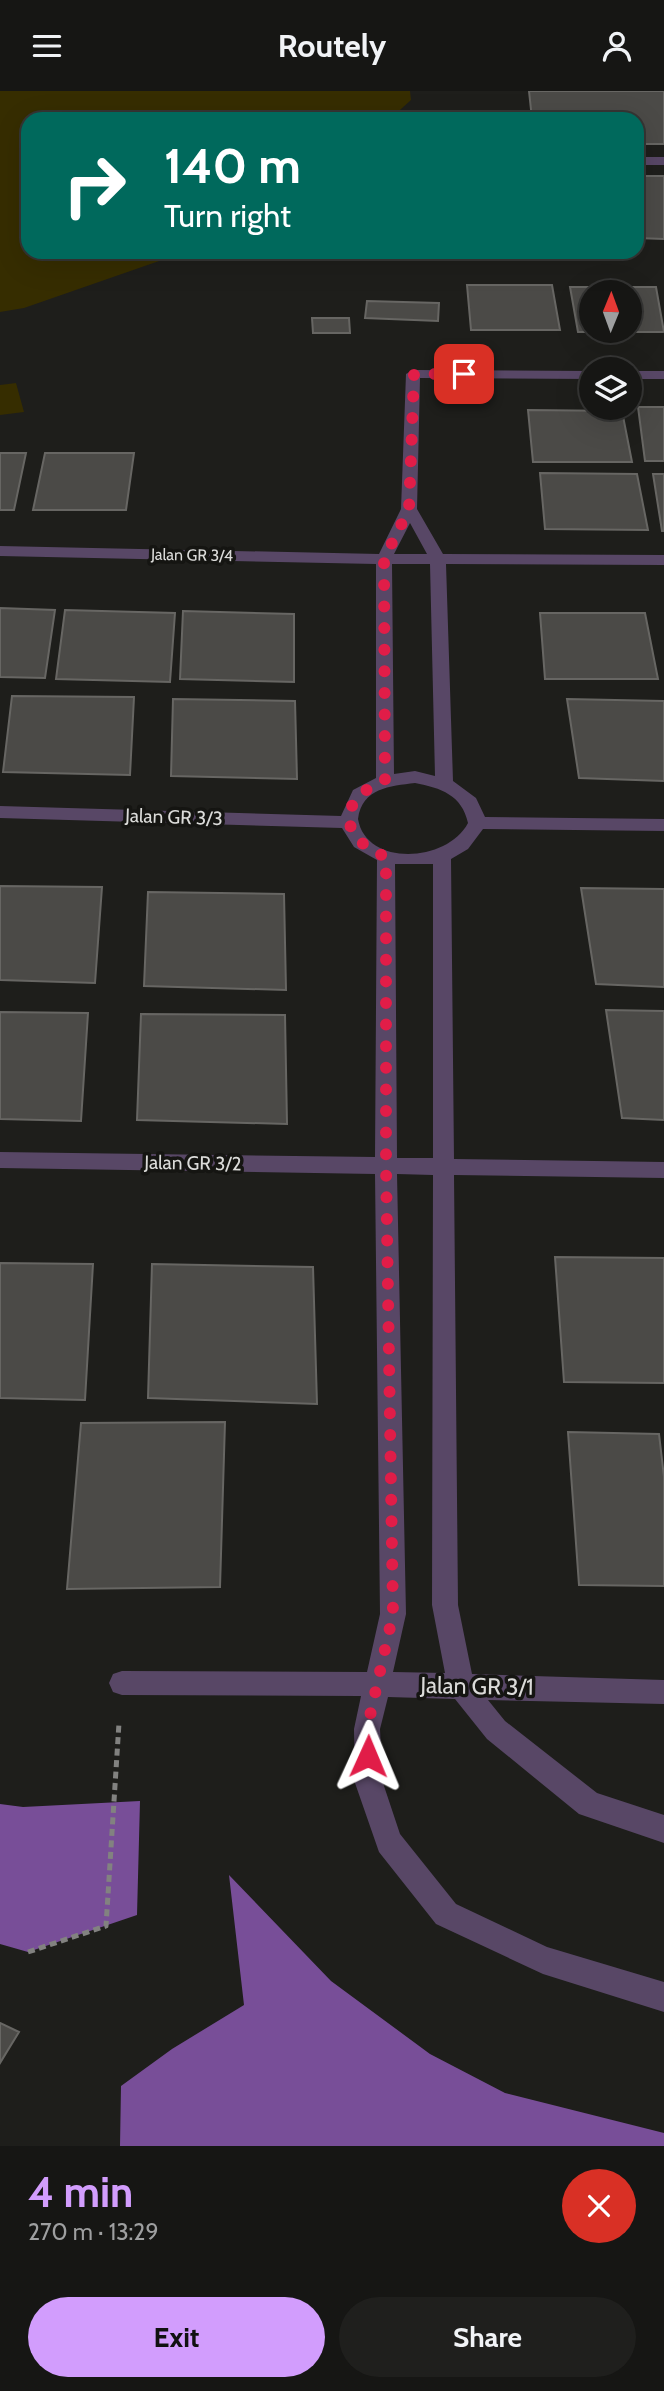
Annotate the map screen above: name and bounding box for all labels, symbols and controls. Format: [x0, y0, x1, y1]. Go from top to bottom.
text: Routely [278, 26, 386, 65]
icon: menu [28, 27, 66, 65]
icon: person [598, 27, 636, 65]
text: 140 m [164, 136, 301, 195]
icon: right [49, 140, 140, 231]
text: Turn right [164, 196, 291, 235]
north arrow [579, 280, 642, 343]
map controls [579, 280, 642, 420]
pin [434, 344, 494, 404]
icon: arrive [445, 355, 483, 393]
button: layers [579, 357, 642, 420]
street label: Jalan GR 3/4 [150, 545, 233, 565]
street label: Jalan GR 3/3 [124, 804, 223, 830]
street label: Jalan GR 3/2 [143, 1151, 242, 1175]
street label: Jalan GR 3/1 [419, 1671, 534, 1701]
position arrow [331, 1719, 405, 1793]
text: 4 min [28, 2166, 133, 2218]
button: close [562, 2169, 636, 2243]
text: 270 m · 13:29 [28, 2218, 158, 2246]
button: Exit [28, 2297, 325, 2377]
button: Share [339, 2297, 636, 2377]

